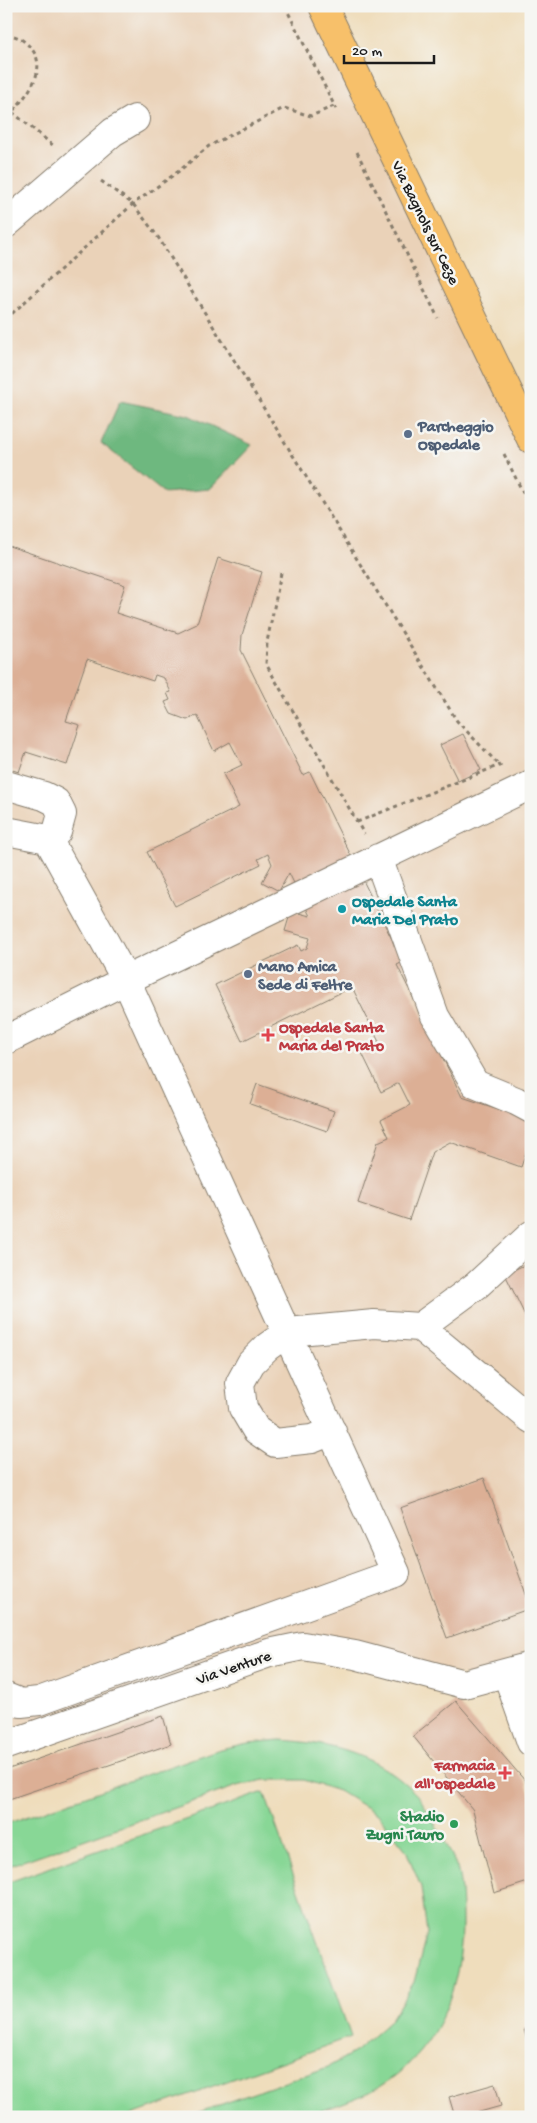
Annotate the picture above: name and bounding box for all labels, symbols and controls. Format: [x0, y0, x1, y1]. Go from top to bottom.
scale bar [344, 32, 434, 64]
text: 20 m [352, 43, 382, 61]
street label: Via Bagnols sur Ceze [385, 158, 462, 289]
place label: Parcheggio Ospedale [417, 419, 494, 456]
marker: Parcheggio Ospedale [402, 428, 414, 440]
place label: Ospedale Santa Maria Del Prato [352, 894, 459, 931]
marker: Ospedale Santa Maria Del Prato [336, 903, 348, 915]
place label: Mano Amica Sede di Feltre [258, 959, 353, 996]
marker: Mano Amica Sede di Feltre [242, 968, 254, 980]
place label: Ospedale Santa Maria del Prato [279, 1020, 385, 1057]
marker: Ospedale Santa Maria del Prato [261, 1028, 275, 1042]
street label: Via Venture [193, 1647, 275, 1691]
place label: Farmacia all'ospedale [414, 1758, 496, 1795]
marker: Farmacia all'ospedale [499, 1767, 511, 1779]
place label: Stadio Zugni Tauro [366, 1809, 445, 1846]
marker: Stadio Zugni Tauro [448, 1818, 460, 1830]

